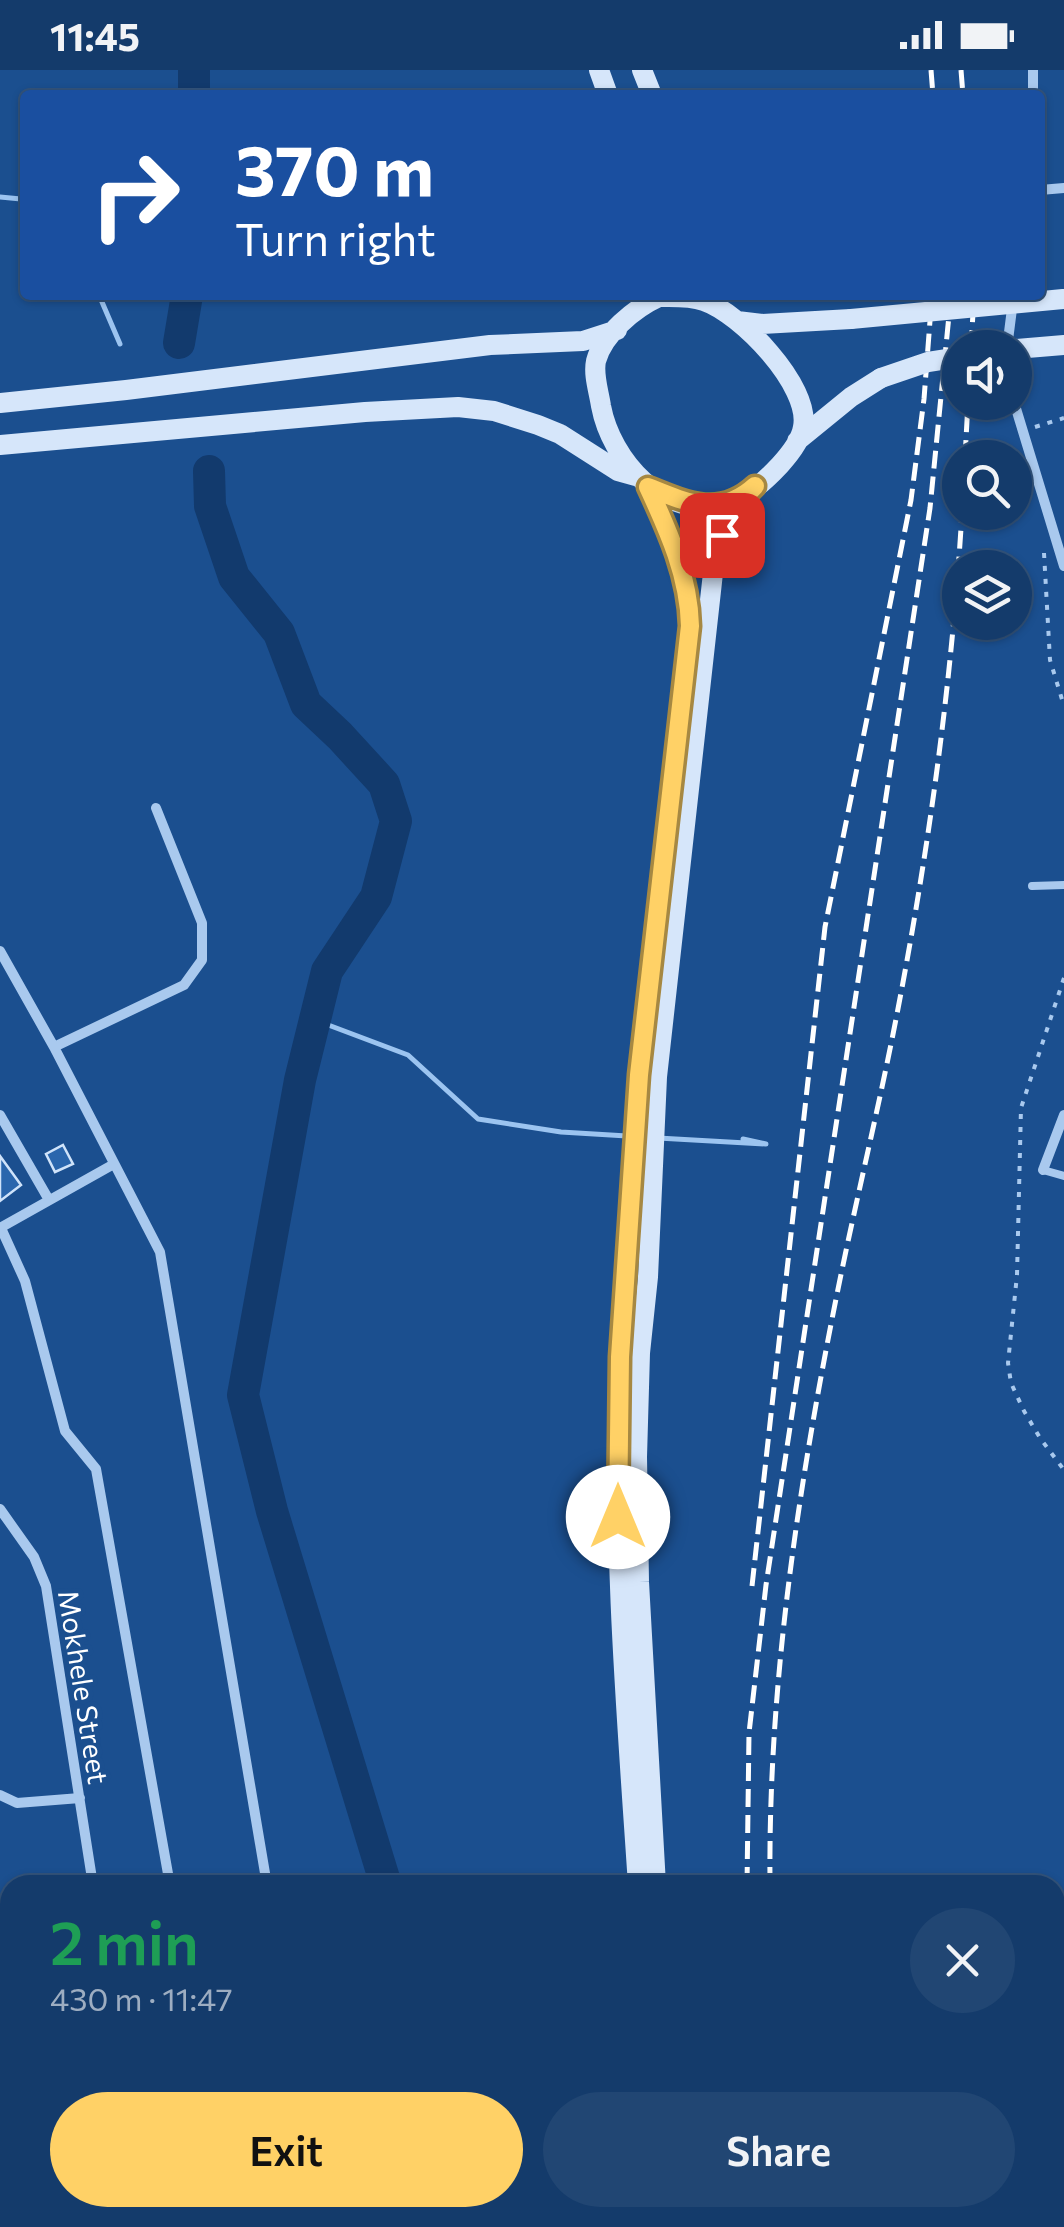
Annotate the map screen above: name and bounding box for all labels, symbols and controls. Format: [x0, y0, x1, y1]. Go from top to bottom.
text: 11:45 [50, 12, 140, 59]
text: 370 m [235, 125, 434, 210]
icon: right [70, 130, 200, 260]
text: Turn right [235, 210, 436, 265]
map controls [942, 330, 1032, 640]
button: sound [942, 330, 1032, 420]
button: search [942, 440, 1032, 530]
pin [680, 493, 765, 578]
icon: arrive [695, 508, 750, 563]
button: layers [942, 550, 1032, 640]
position arrow [566, 1465, 670, 1569]
street label: Mokhele Street [52, 1588, 116, 1786]
text: 2 min [50, 1904, 199, 1977]
button: close [910, 1908, 1015, 2013]
text: 430 m · 11:47 [50, 1978, 233, 2018]
button: Exit [50, 2092, 523, 2207]
button: Share [543, 2092, 1015, 2207]

